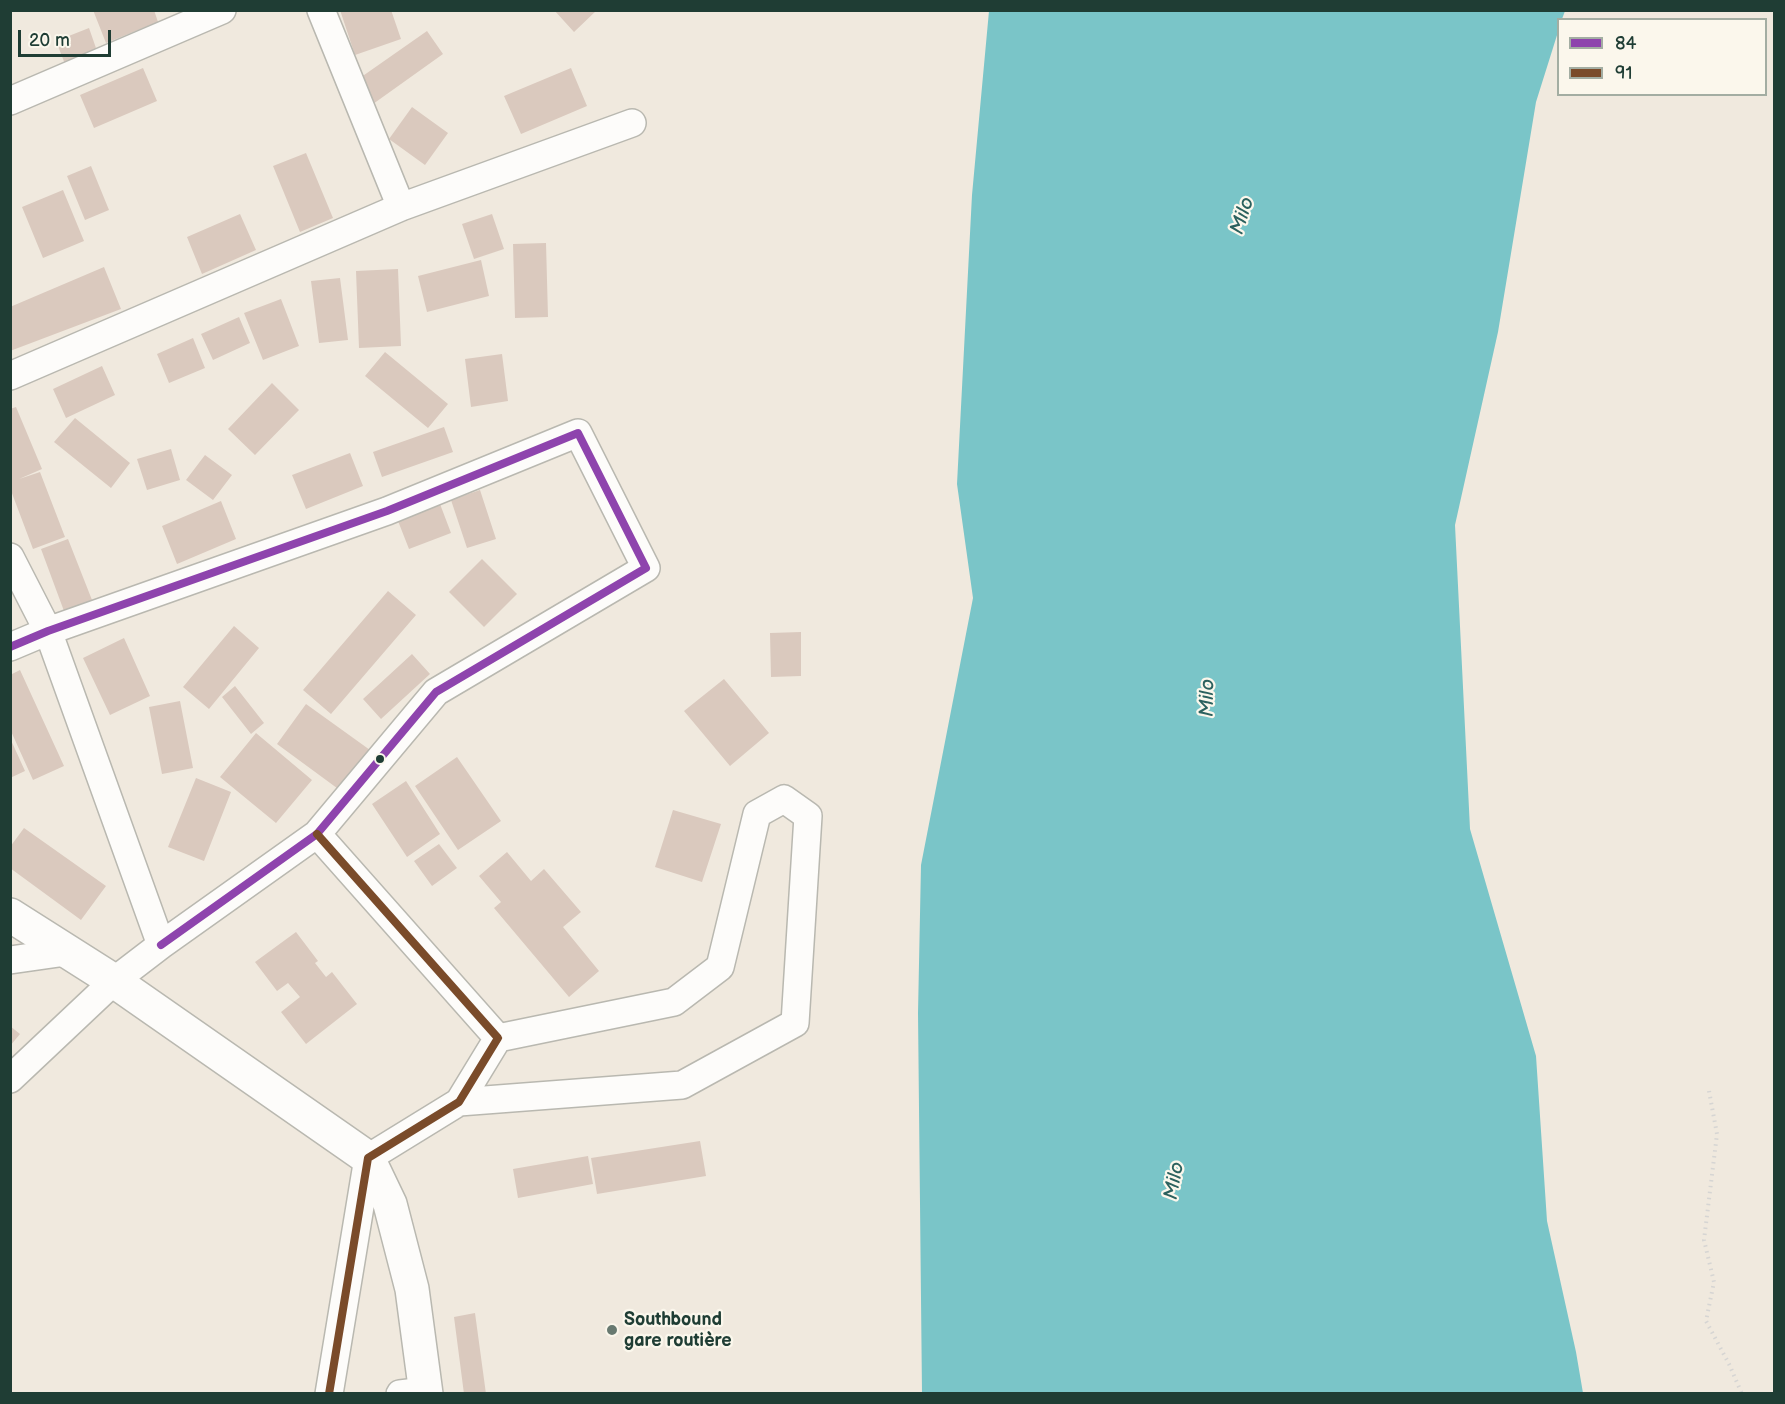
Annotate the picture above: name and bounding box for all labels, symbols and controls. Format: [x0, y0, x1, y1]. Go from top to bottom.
scale bar [21, 18, 114, 56]
legend [1557, 18, 1767, 96]
text: 20 m [29, 30, 70, 51]
text: 84 [1615, 33, 1636, 54]
text: 91 [1615, 63, 1632, 84]
water label: Milo [1226, 194, 1260, 238]
water label: Milo [1196, 679, 1220, 717]
unlabelled marker [374, 753, 386, 765]
water label: Milo [1160, 1160, 1190, 1202]
place label: Southbound gare routière [624, 1309, 732, 1352]
marker: Southbound gare routière [605, 1323, 619, 1337]

